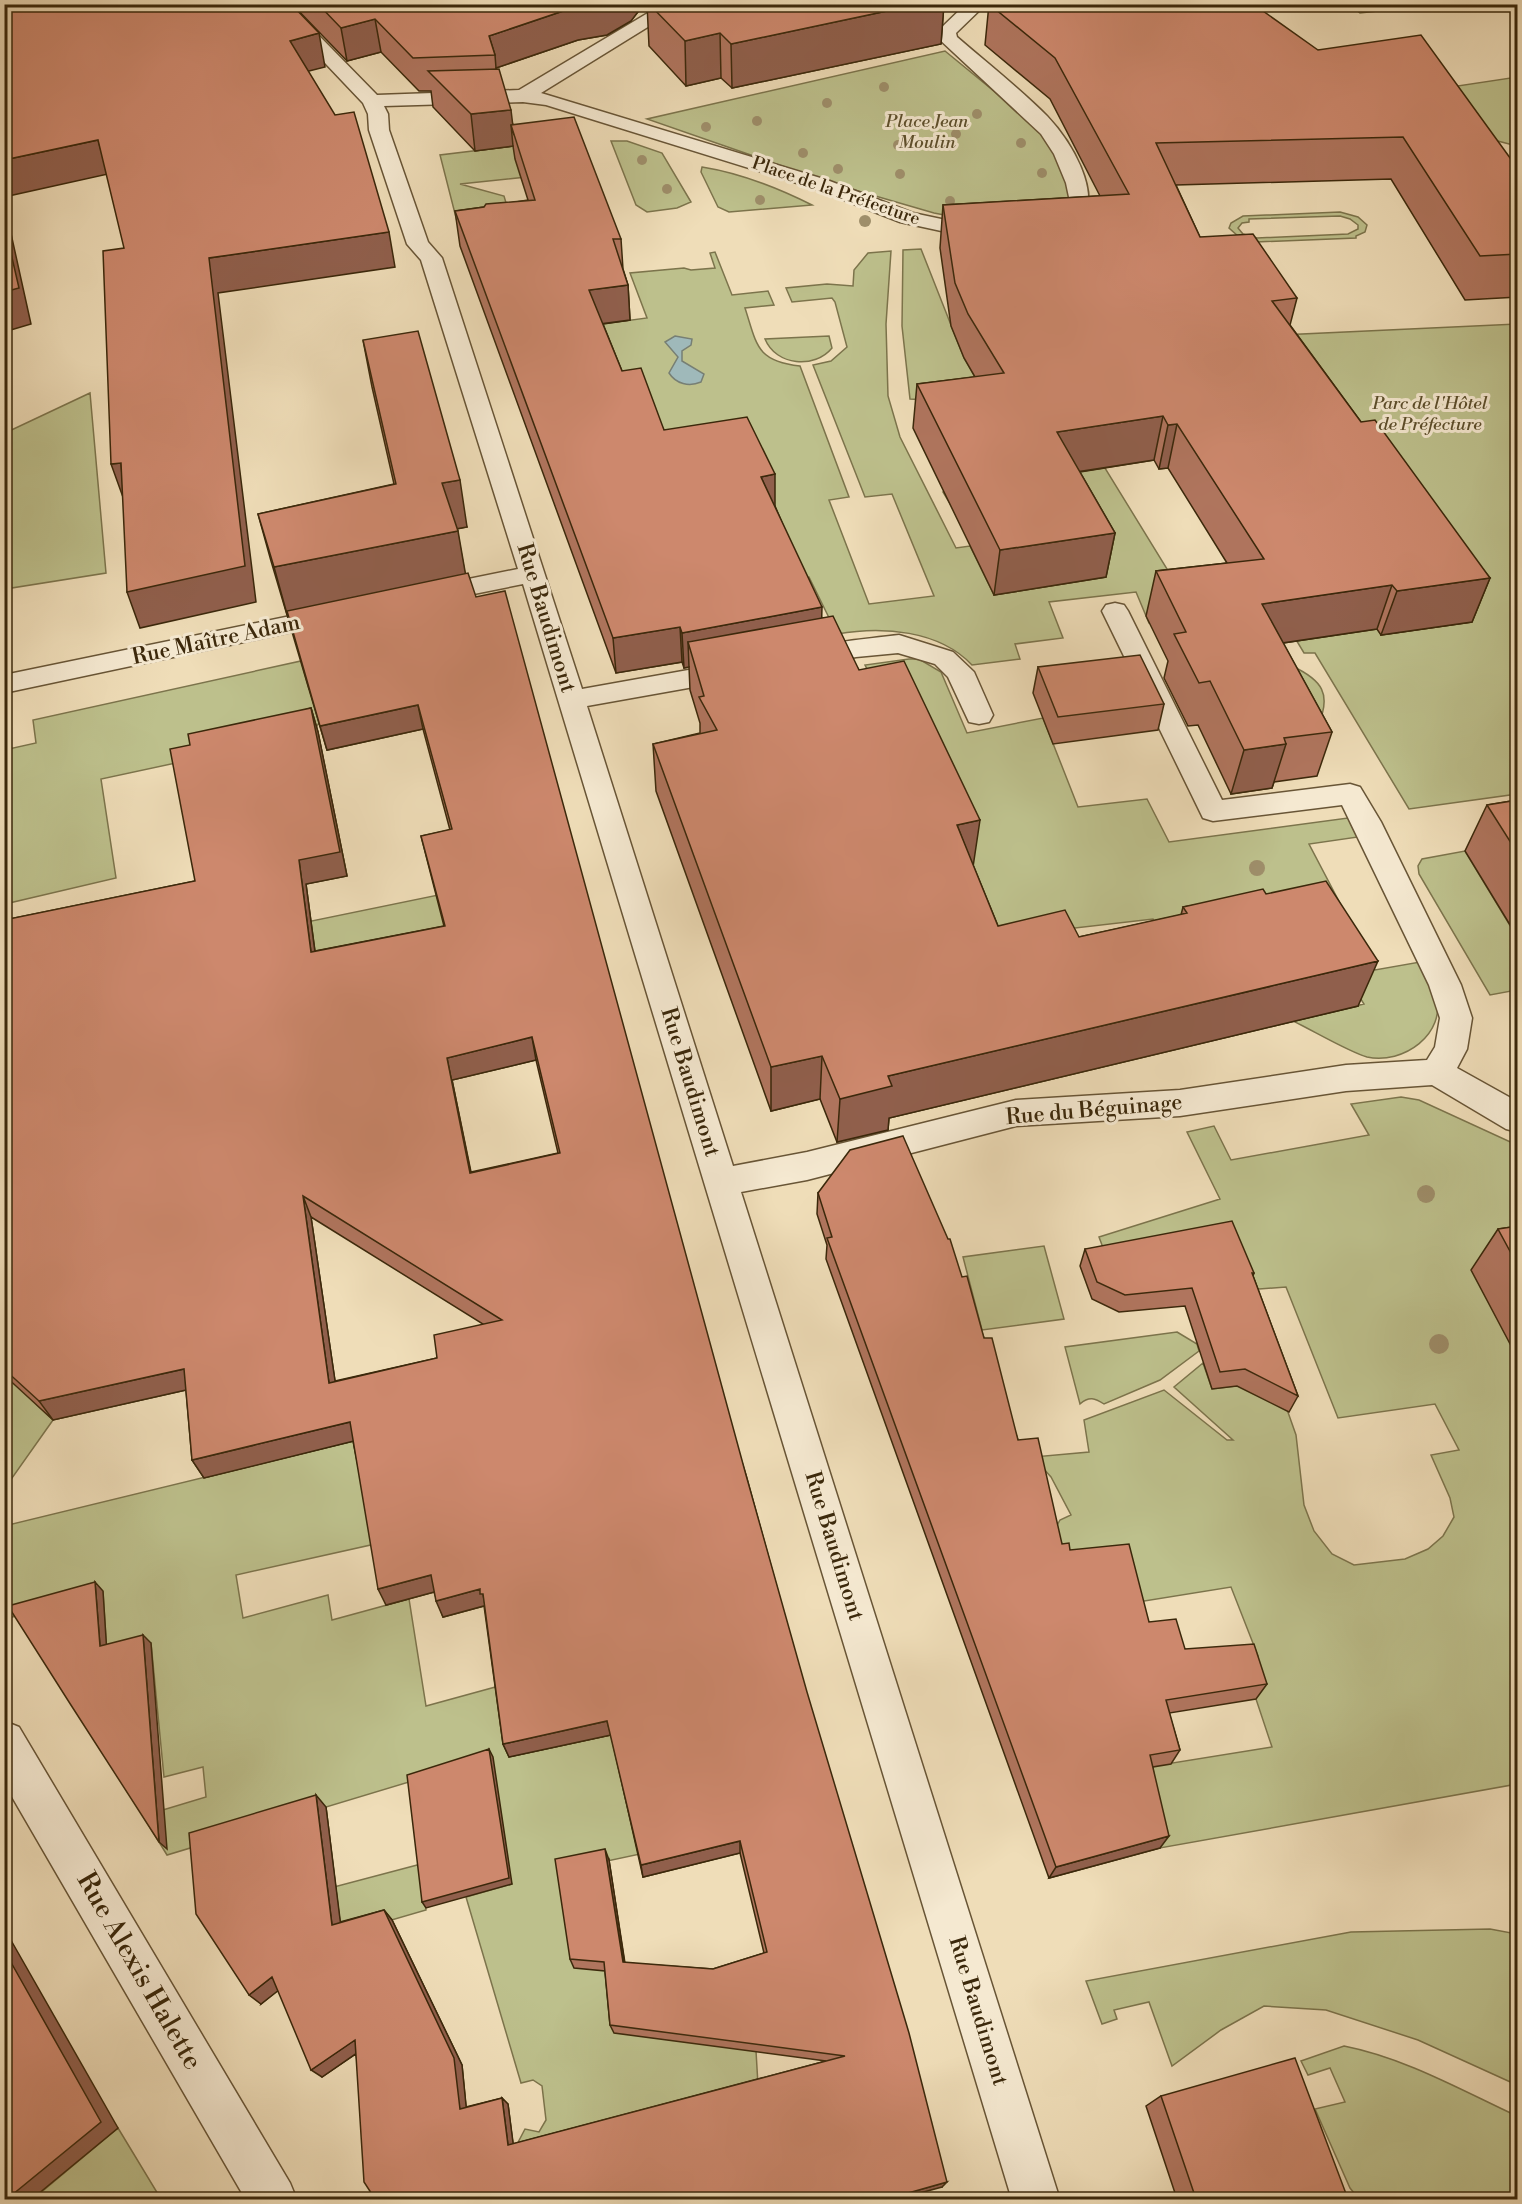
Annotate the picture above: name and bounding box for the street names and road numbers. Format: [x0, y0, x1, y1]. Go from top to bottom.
street label: Place de la Préfecture [749, 151, 923, 231]
street label: Rue Baudimont [510, 540, 582, 696]
street label: Rue Maître Adam [129, 609, 303, 671]
street label: Rue Baudimont [654, 1004, 726, 1160]
street label: Rue du Béguinage [1005, 1089, 1183, 1131]
street label: Rue Baudimont [798, 1468, 870, 1624]
street label: Rue Alexis Halette [69, 1866, 209, 2076]
street label: Rue Baudimont [942, 1933, 1014, 2089]

